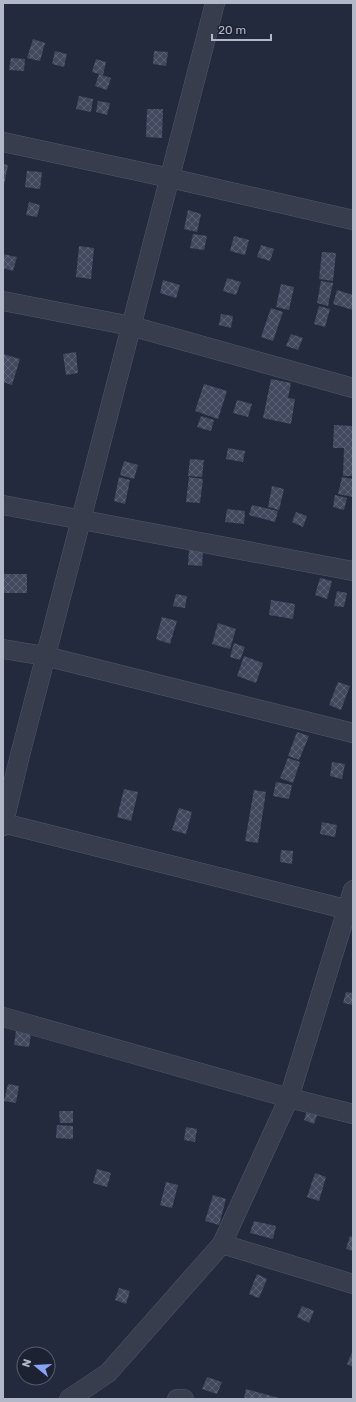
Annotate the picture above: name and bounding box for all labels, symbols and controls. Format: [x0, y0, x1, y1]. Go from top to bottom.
scale bar [212, 16, 271, 42]
text: 20 m [218, 23, 246, 37]
north arrow [16, 1346, 56, 1386]
text: N [20, 1357, 34, 1369]

